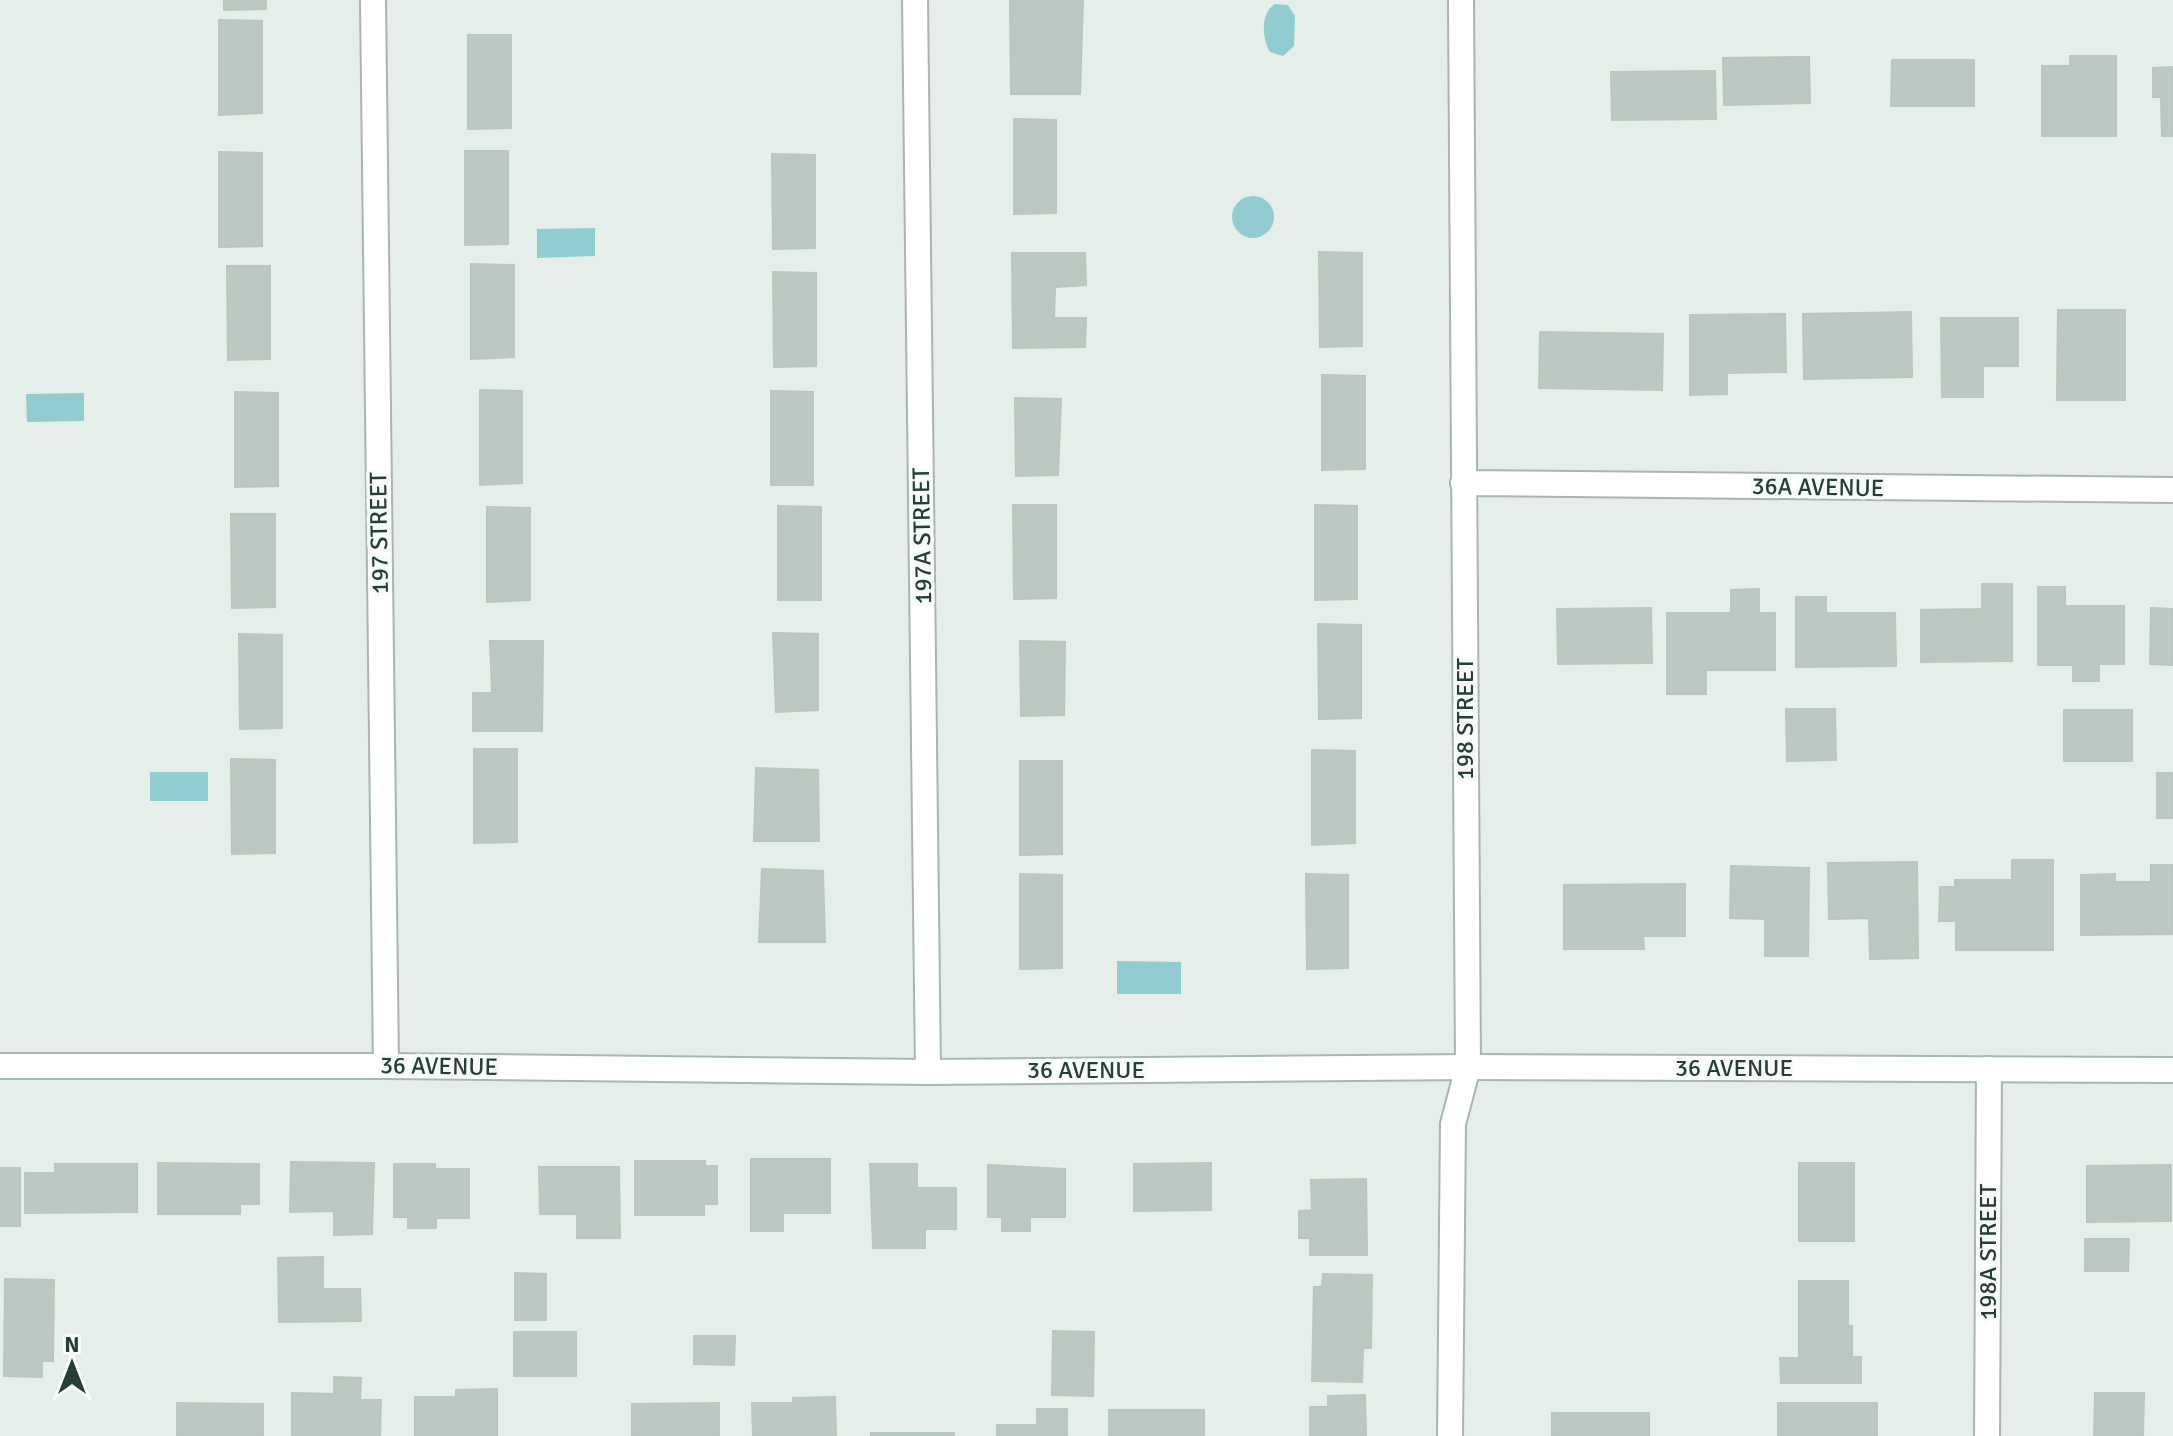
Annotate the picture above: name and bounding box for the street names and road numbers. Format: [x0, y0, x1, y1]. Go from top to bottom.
street label: 197A STREET [906, 467, 938, 605]
street label: 36A AVENUE [1751, 471, 1885, 503]
street label: 197 STREET [363, 472, 395, 594]
street label: 198 STREET [1450, 658, 1480, 780]
street label: 36 AVENUE [380, 1050, 498, 1082]
street label: 36 AVENUE [1675, 1053, 1793, 1083]
street label: 36 AVENUE [1027, 1055, 1145, 1085]
street label: 198A STREET [1973, 1183, 2003, 1320]

